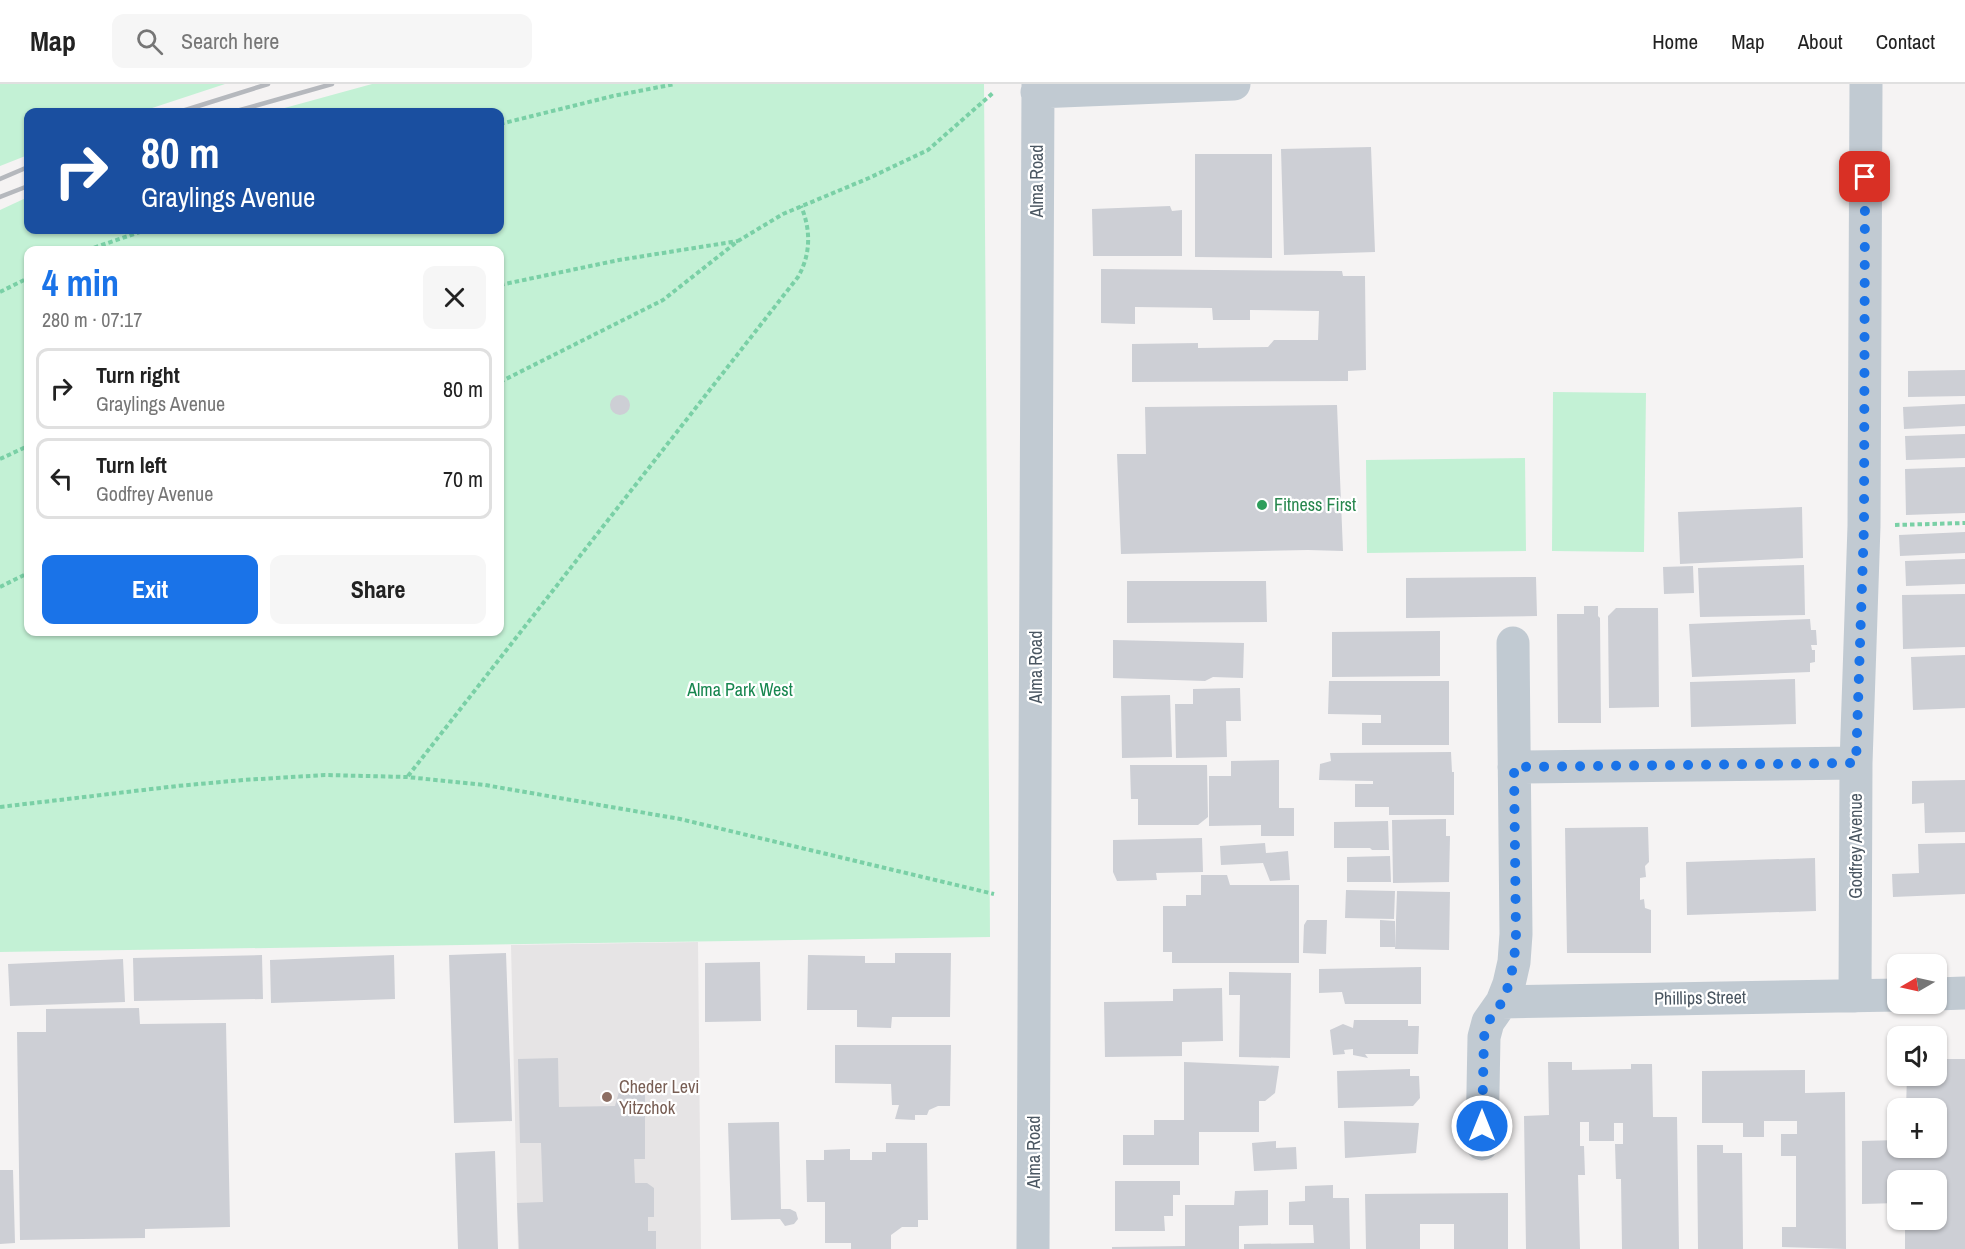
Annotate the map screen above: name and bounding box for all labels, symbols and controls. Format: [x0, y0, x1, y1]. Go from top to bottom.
search box [112, 14, 532, 68]
text: Map [30, 22, 76, 60]
icon: search [133, 25, 166, 58]
text: Search here [181, 26, 279, 56]
text: Home [1652, 27, 1698, 56]
text: Map [1731, 27, 1765, 56]
text: About [1798, 27, 1843, 56]
text: Contact [1876, 27, 1935, 56]
text: 80 m [141, 125, 220, 181]
icon: right [42, 132, 120, 210]
street label: Alma Road [1024, 144, 1049, 219]
pin [1839, 151, 1890, 202]
icon: arrive [1848, 160, 1881, 193]
text: Graylings Avenue [141, 179, 315, 215]
text: 4 min [42, 259, 119, 307]
button: close [423, 266, 486, 329]
text: 280 m · 07:17 [42, 306, 142, 333]
text: Turn right [96, 360, 180, 390]
icon: right [45, 372, 78, 405]
text: 80 m [443, 374, 483, 404]
text: Graylings Avenue [96, 390, 225, 417]
text: Turn left [96, 450, 167, 480]
icon: left [45, 462, 78, 495]
text: 70 m [443, 464, 483, 494]
text: Godfrey Avenue [96, 480, 213, 507]
place label: Fitness First [1274, 492, 1356, 517]
marker: Fitness First [1255, 498, 1269, 512]
button: Exit [42, 555, 258, 624]
button: Share [270, 555, 486, 624]
street label: Alma Road [1023, 630, 1048, 705]
park label: Alma Park West [686, 677, 793, 702]
street label: Godfrey Avenue [1843, 793, 1868, 899]
north arrow [1887, 954, 1947, 1014]
map controls [1887, 954, 1947, 1230]
street label: Phillips Street [1654, 984, 1746, 1011]
button: sound [1887, 1026, 1947, 1086]
place label: Cheder Levi Yitzchok [619, 1074, 699, 1120]
marker: Cheder Levi Yitzchok [600, 1090, 614, 1104]
position arrow [1450, 1094, 1514, 1158]
button: + [1887, 1098, 1947, 1158]
street label: Alma Road [1021, 1115, 1046, 1190]
button: − [1887, 1170, 1947, 1230]

